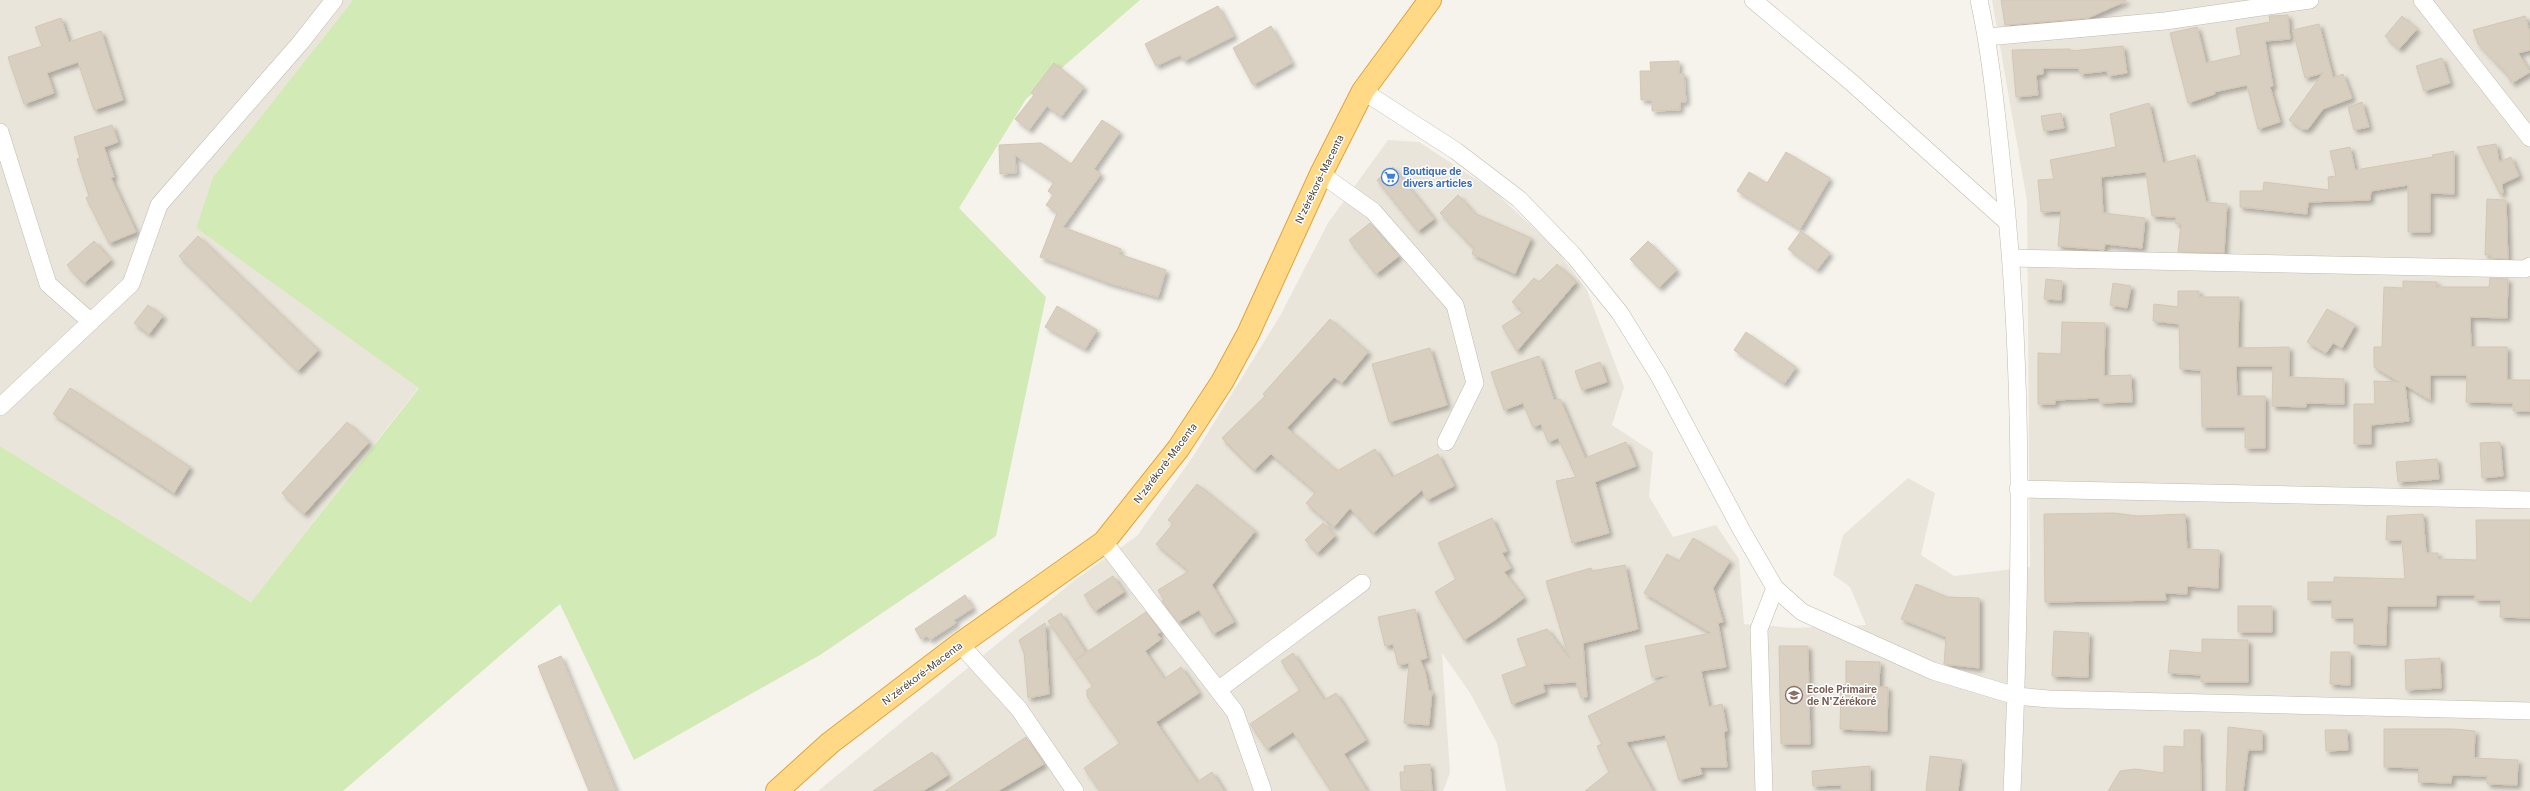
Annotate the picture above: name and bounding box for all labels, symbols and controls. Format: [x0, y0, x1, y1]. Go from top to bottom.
street label: N'zérékoré-Macenta [1292, 133, 1346, 225]
place label: Boutique de divers articles [1403, 165, 1473, 189]
supermarket icon: Boutique de divers articles [1380, 167, 1400, 187]
street label: N'zérékoré-Macenta [1131, 420, 1199, 506]
street label: N'zérékoré-Macenta [879, 639, 965, 707]
place label: Ecole Primaire de N'Zérékoré [1807, 683, 1877, 707]
school or university icon: Ecole Primaire de N'Zérékoré [1784, 685, 1804, 705]

